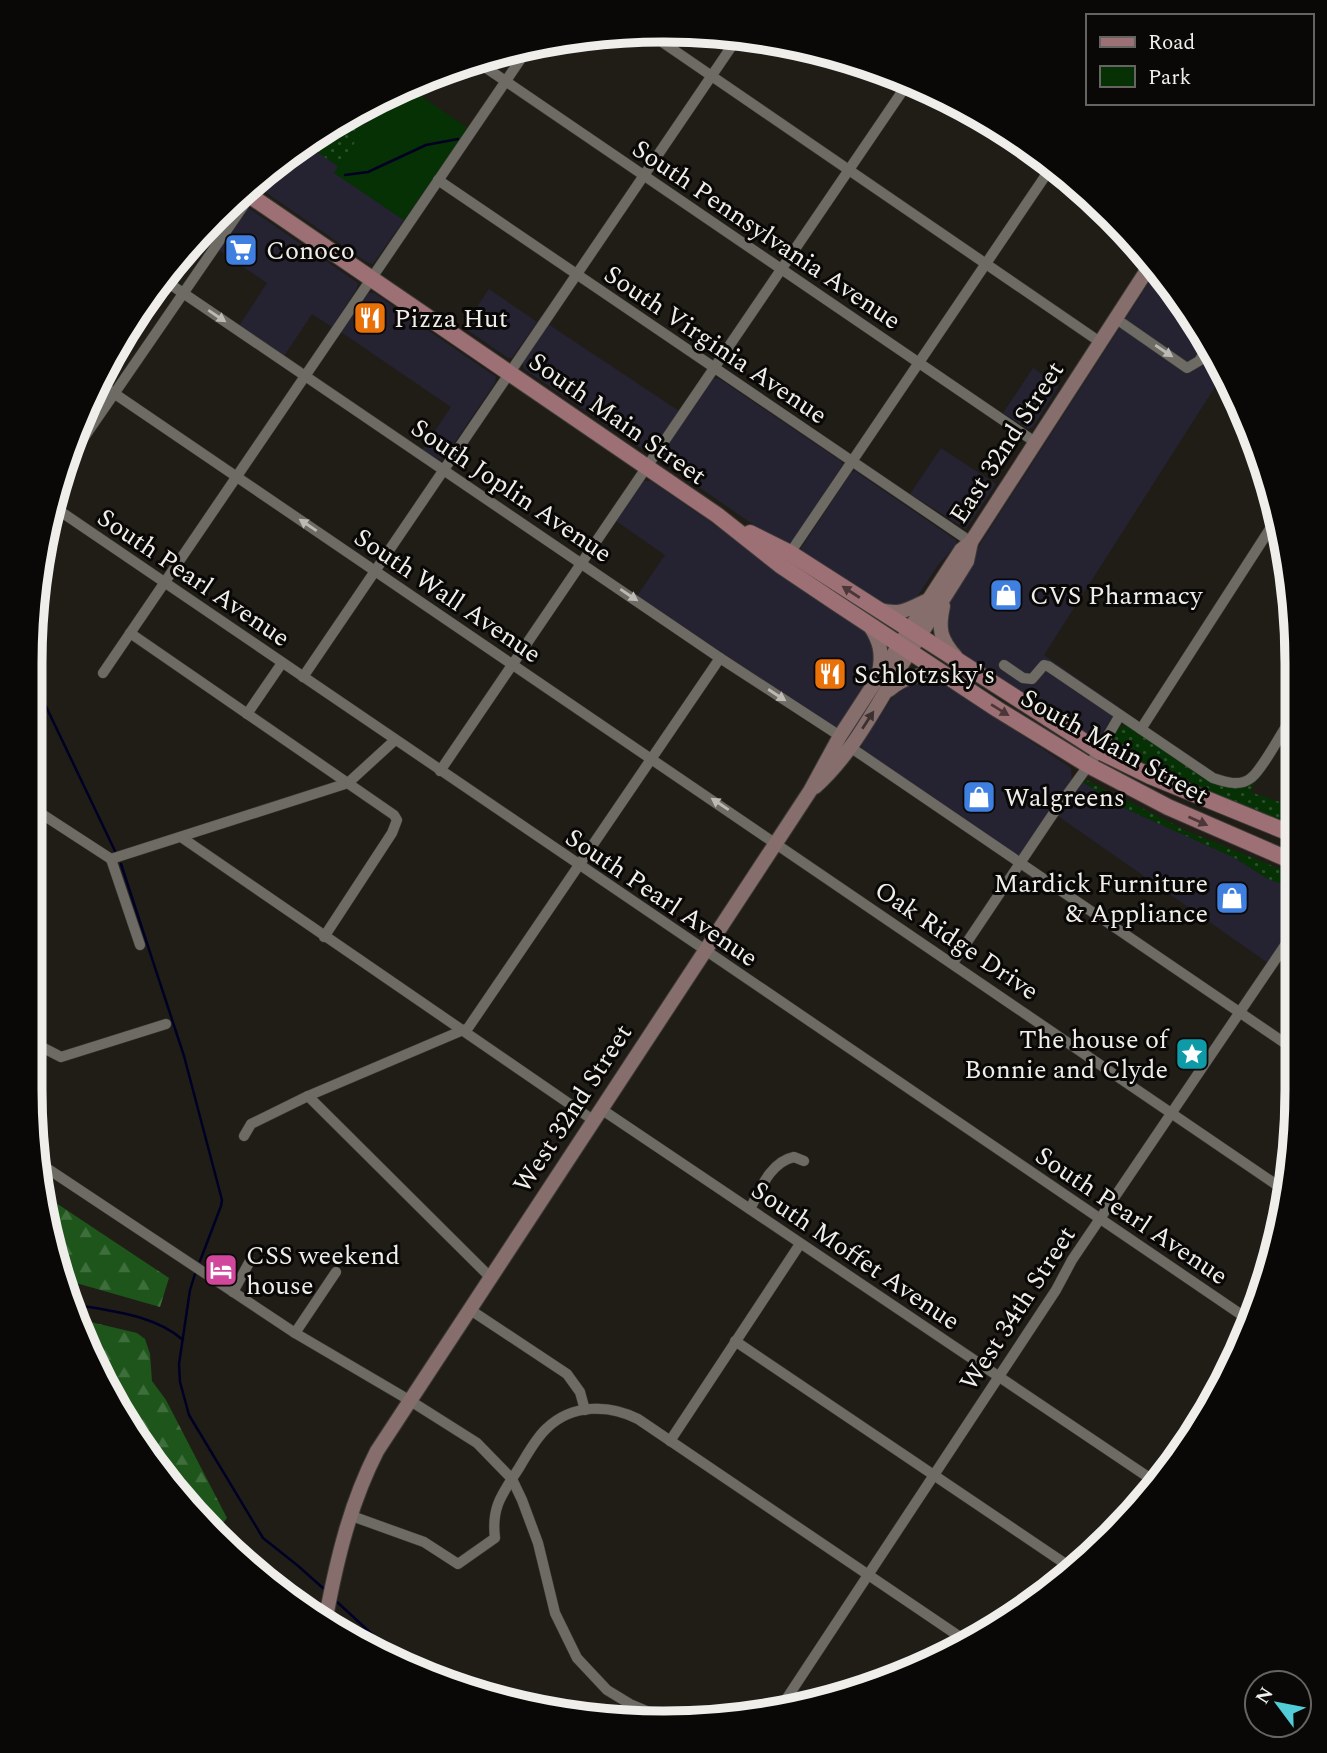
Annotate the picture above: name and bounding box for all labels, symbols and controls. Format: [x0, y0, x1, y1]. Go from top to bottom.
legend [1086, 14, 1313, 105]
text: Road [1148, 27, 1195, 59]
text: Park [1148, 62, 1192, 94]
street label: South Pennsylvania Avenue [624, 129, 909, 340]
supermarket icon: Conoco [222, 231, 260, 269]
place label: Conoco [266, 231, 355, 271]
street label: South Virginia Avenue [596, 255, 835, 435]
restaurant icon: Pizza Hut [351, 299, 389, 337]
place label: Pizza Hut [394, 299, 508, 339]
one-way arrow [208, 309, 226, 323]
street label: South Main Street [520, 342, 715, 495]
one-way arrow [1155, 344, 1173, 358]
street label: East 32nd Street [939, 353, 1074, 532]
street label: South Joplin Avenue [403, 408, 620, 573]
street label: South Pearl Avenue [89, 498, 298, 657]
one-way arrow [299, 518, 317, 532]
street label: South Wall Avenue [345, 518, 549, 674]
shop icon: CVS Pharmacy [987, 576, 1025, 614]
place label: CVS Pharmacy [1030, 576, 1204, 616]
one-way arrow [841, 586, 860, 599]
one-way arrow [619, 588, 638, 601]
restaurant icon: Schlotzsky's [811, 655, 849, 693]
place label: Schlotzsky's [854, 655, 995, 695]
street label: South Main Street [1013, 679, 1216, 815]
one-way arrow [768, 688, 786, 702]
one-way arrow [990, 704, 1010, 717]
one-way arrow [861, 710, 874, 729]
shop icon: Walgreens [960, 778, 998, 816]
place label: Walgreens [1004, 778, 1125, 818]
one-way arrow [710, 798, 729, 811]
one-way arrow [1188, 816, 1209, 827]
street label: South Pearl Avenue [557, 818, 766, 977]
place label: Mardick Furniture & Appliance [993, 864, 1208, 934]
street label: Oak Ridge Drive [866, 871, 1047, 1011]
shop icon: Mardick Furniture & Appliance [1213, 879, 1251, 917]
street label: West 32nd Street [503, 1016, 643, 1201]
place label: The house of Bonnie and Clyde [964, 1020, 1170, 1090]
place icon: The house of Bonnie and Clyde [1173, 1035, 1211, 1073]
street label: South Pearl Avenue [1027, 1136, 1236, 1295]
street label: South Moffet Avenue [743, 1171, 968, 1341]
street label: West 34th Street [950, 1218, 1086, 1399]
place label: CSS weekend house [246, 1236, 400, 1306]
hotel icon: CSS weekend house [202, 1251, 240, 1289]
north arrow [1243, 1669, 1313, 1739]
text: N [1248, 1682, 1281, 1710]

